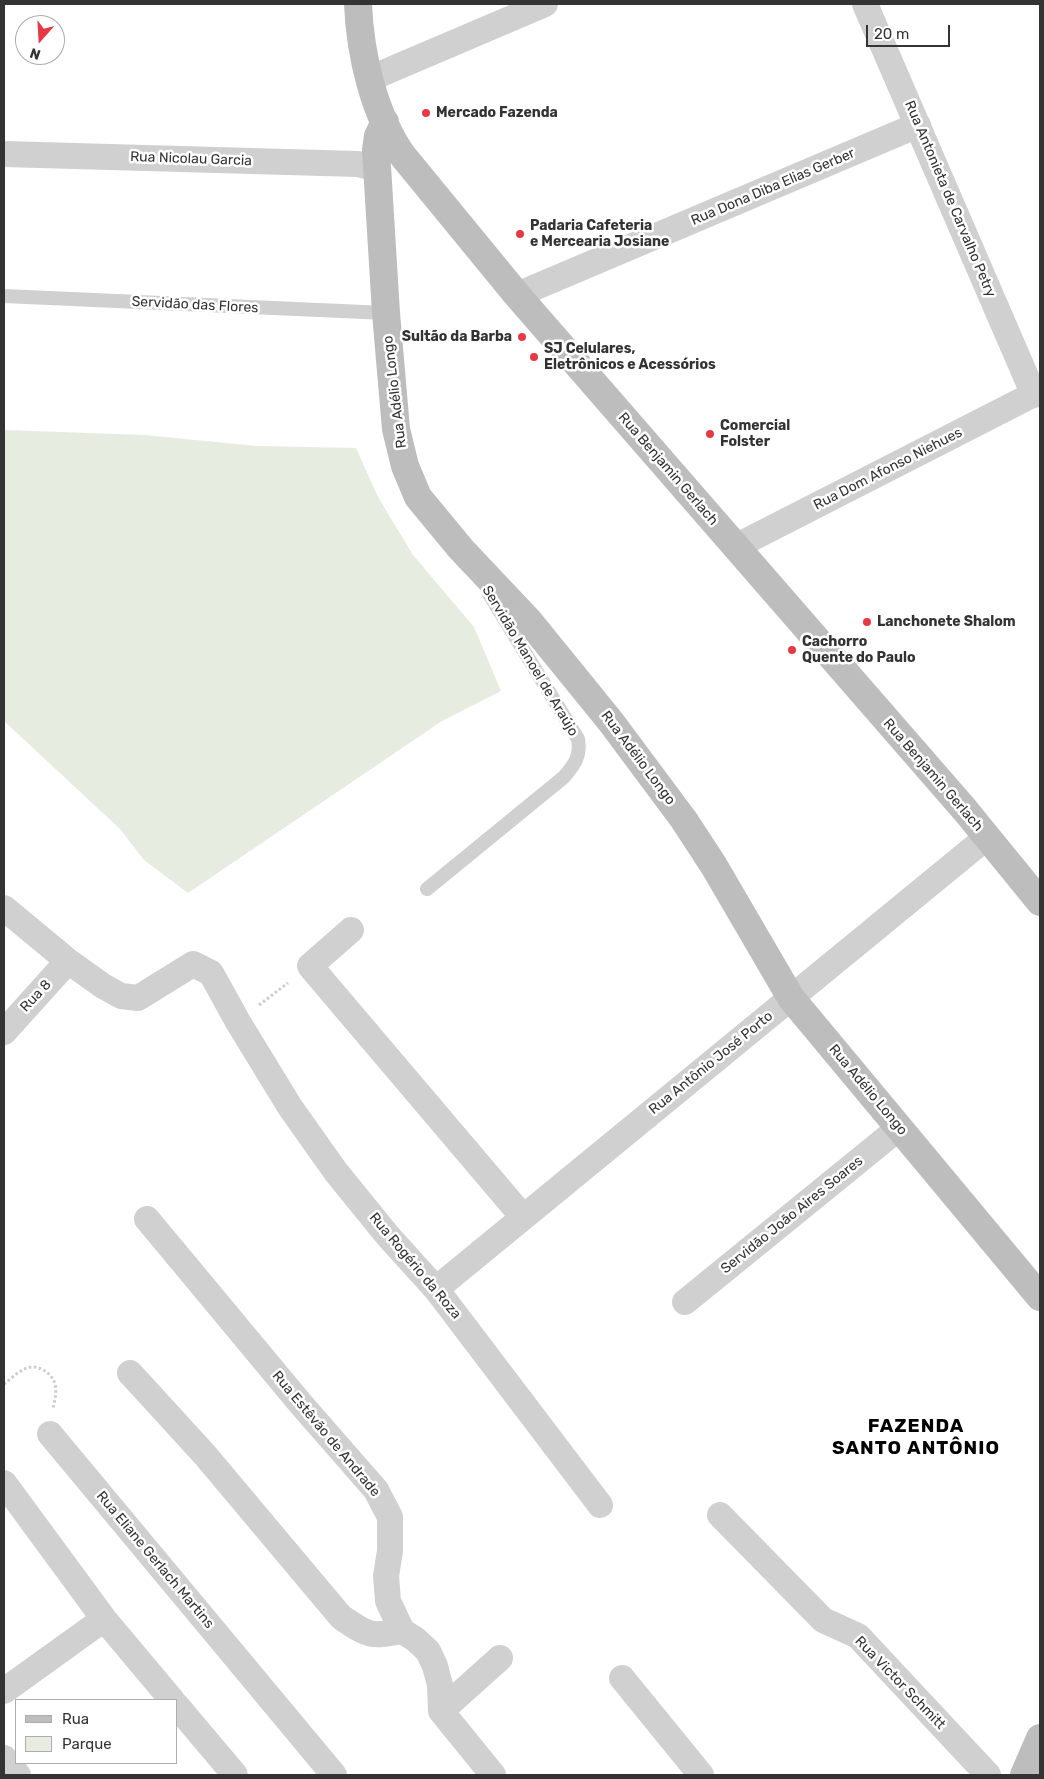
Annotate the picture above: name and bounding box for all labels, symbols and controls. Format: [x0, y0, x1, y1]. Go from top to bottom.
north arrow [15, 15, 65, 65]
scale bar [869, 15, 953, 47]
text: 20 m [874, 25, 909, 43]
text: N [28, 44, 43, 63]
street label: Rua Antonieta de Carvalho Petry [901, 98, 999, 300]
place label: Mercado Fazenda [436, 105, 558, 121]
marker: Mercado Fazenda [420, 107, 432, 119]
street label: Rua Dona Diba Elias Gerber [689, 145, 857, 229]
street label: Rua Nicolau Garcia [130, 148, 252, 170]
place label: Padaria Cafeteria e Mercearia Josiane [530, 218, 669, 250]
marker: Padaria Cafeteria e Mercearia Josiane [514, 228, 526, 240]
street label: Servidão das Flores [131, 293, 259, 317]
place label: Sultão da Barba [402, 329, 512, 345]
marker: Sultão da Barba [516, 331, 528, 343]
street label: Rua Adélio Longo [380, 335, 410, 449]
place label: SJ Celulares, Eletrônicos e Acessórios [544, 341, 716, 374]
marker: SJ Celulares, Eletrônicos e Acessórios [528, 351, 540, 363]
street label: Rua Benjamin Gerlach [615, 409, 721, 529]
place label: Comercial Folster [720, 418, 790, 451]
street label: Rua Dom Afonso Niehues [811, 424, 965, 514]
marker: Comercial Folster [704, 428, 716, 440]
street label: Servidão Manoel de Araújo [478, 583, 582, 739]
place label: Lanchonete Shalom [877, 614, 1016, 630]
marker: Lanchonete Shalom [861, 616, 873, 628]
place label: Cachorro Quente do Paulo [802, 634, 915, 666]
marker: Cachorro Quente do Paulo [786, 644, 798, 656]
street label: Rua Adélio Longo [597, 708, 679, 808]
street label: Rua Benjamin Gerlach [880, 715, 986, 835]
street label: Rua 8 [17, 976, 55, 1016]
street label: Rua Antônio José Porto [646, 1008, 776, 1118]
street label: Rua Adélio Longo [825, 1041, 911, 1139]
street label: Servidão João Aires Soares [718, 1153, 866, 1277]
street label: Rua Rogério da Roza [366, 1209, 464, 1323]
street label: Rua Estêvão de Andrade [268, 1368, 384, 1500]
district label: FAZENDA SANTO ANTÔNIO [830, 1416, 1002, 1460]
street label: Rua Eliane Gerlach Martins [93, 1488, 217, 1632]
street label: Rua Victor Schmitt [851, 1633, 949, 1733]
legend [15, 1699, 178, 1764]
text: Rua [62, 1710, 89, 1728]
text: Parque [62, 1735, 112, 1753]

